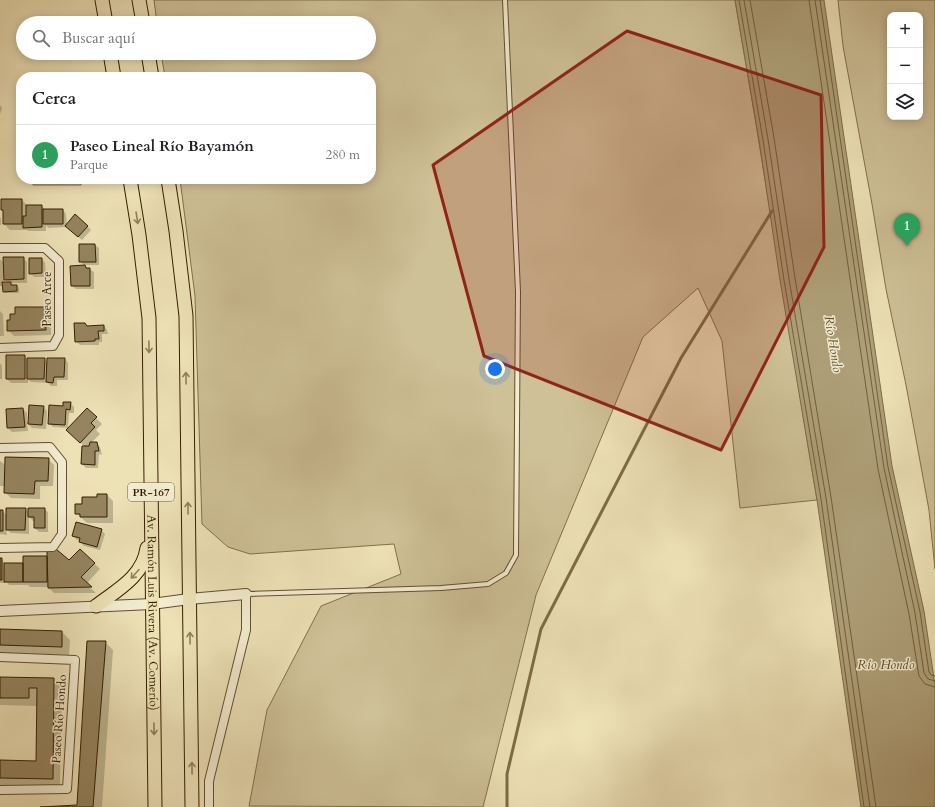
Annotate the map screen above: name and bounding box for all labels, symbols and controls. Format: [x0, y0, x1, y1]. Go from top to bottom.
map controls [887, 12, 923, 120]
button: + [887, 12, 923, 48]
search box [16, 16, 376, 60]
icon: search [30, 27, 52, 49]
text: Buscar aquí [62, 28, 135, 48]
button: − [887, 48, 923, 84]
button: layers [887, 84, 923, 120]
text: Cerca [32, 87, 76, 110]
text: Paseo Lineal Río Bayamón [70, 136, 254, 156]
text: 1 [42, 146, 48, 164]
text: 280 m [326, 146, 360, 164]
text: Parque [70, 156, 108, 174]
one-way arrow [133, 211, 141, 224]
pin: 1 [894, 213, 920, 246]
street label: Paseo Arce [39, 271, 55, 327]
water label: Río Hondo [820, 314, 846, 374]
one-way arrow [145, 340, 153, 353]
your location [485, 359, 505, 379]
one-way arrow [182, 372, 190, 385]
road number: PR-167 [128, 483, 174, 501]
one-way arrow [184, 502, 192, 515]
street label: Av. Ramón Luis Rivera (Av. Comerío) [143, 515, 162, 711]
one-way arrow [131, 569, 140, 579]
one-way arrow [186, 632, 194, 645]
water label: Río Hondo [857, 656, 915, 674]
street label: Paseo Río Hondo [48, 674, 70, 764]
one-way arrow [150, 722, 158, 735]
one-way arrow [188, 762, 195, 775]

